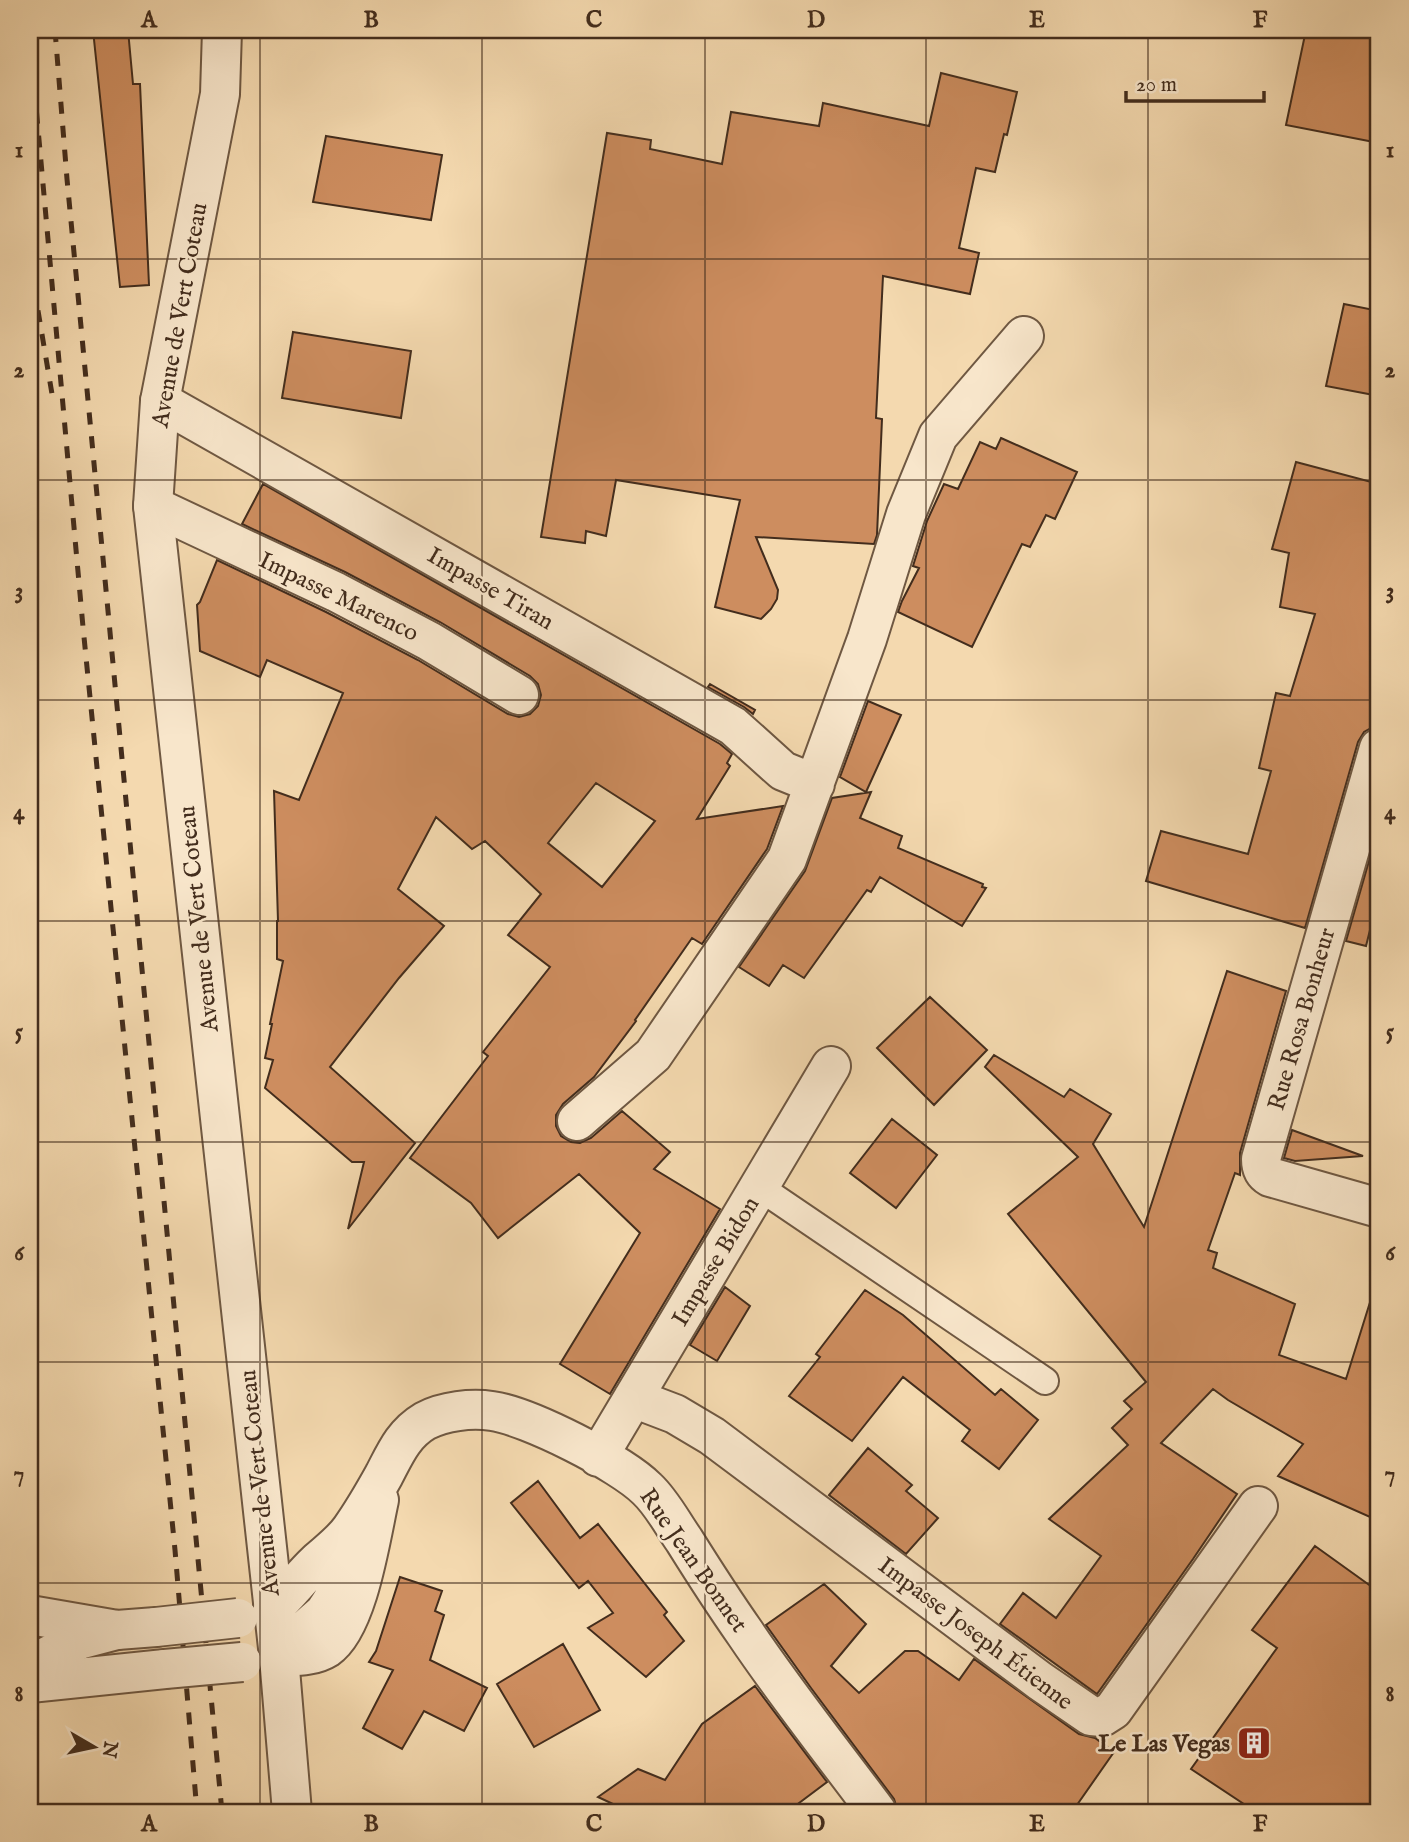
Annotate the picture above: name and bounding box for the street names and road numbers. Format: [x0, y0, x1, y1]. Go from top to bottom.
street label: Avenue de Vert Coteau [145, 201, 216, 431]
street label: Impasse Tiran [421, 541, 559, 638]
street label: Impasse Marenco [253, 545, 423, 649]
street label: Avenue de Vert Coteau [172, 804, 227, 1035]
street label: Rue Rosa Bonheur [1262, 924, 1343, 1114]
street label: Impasse Bidon [665, 1191, 767, 1332]
street label: Avenue de Vert Coteau [233, 1368, 288, 1599]
street label: Rue Jean Bonnet [632, 1483, 754, 1639]
street label: Impasse Joseph Étienne [871, 1551, 1079, 1718]

